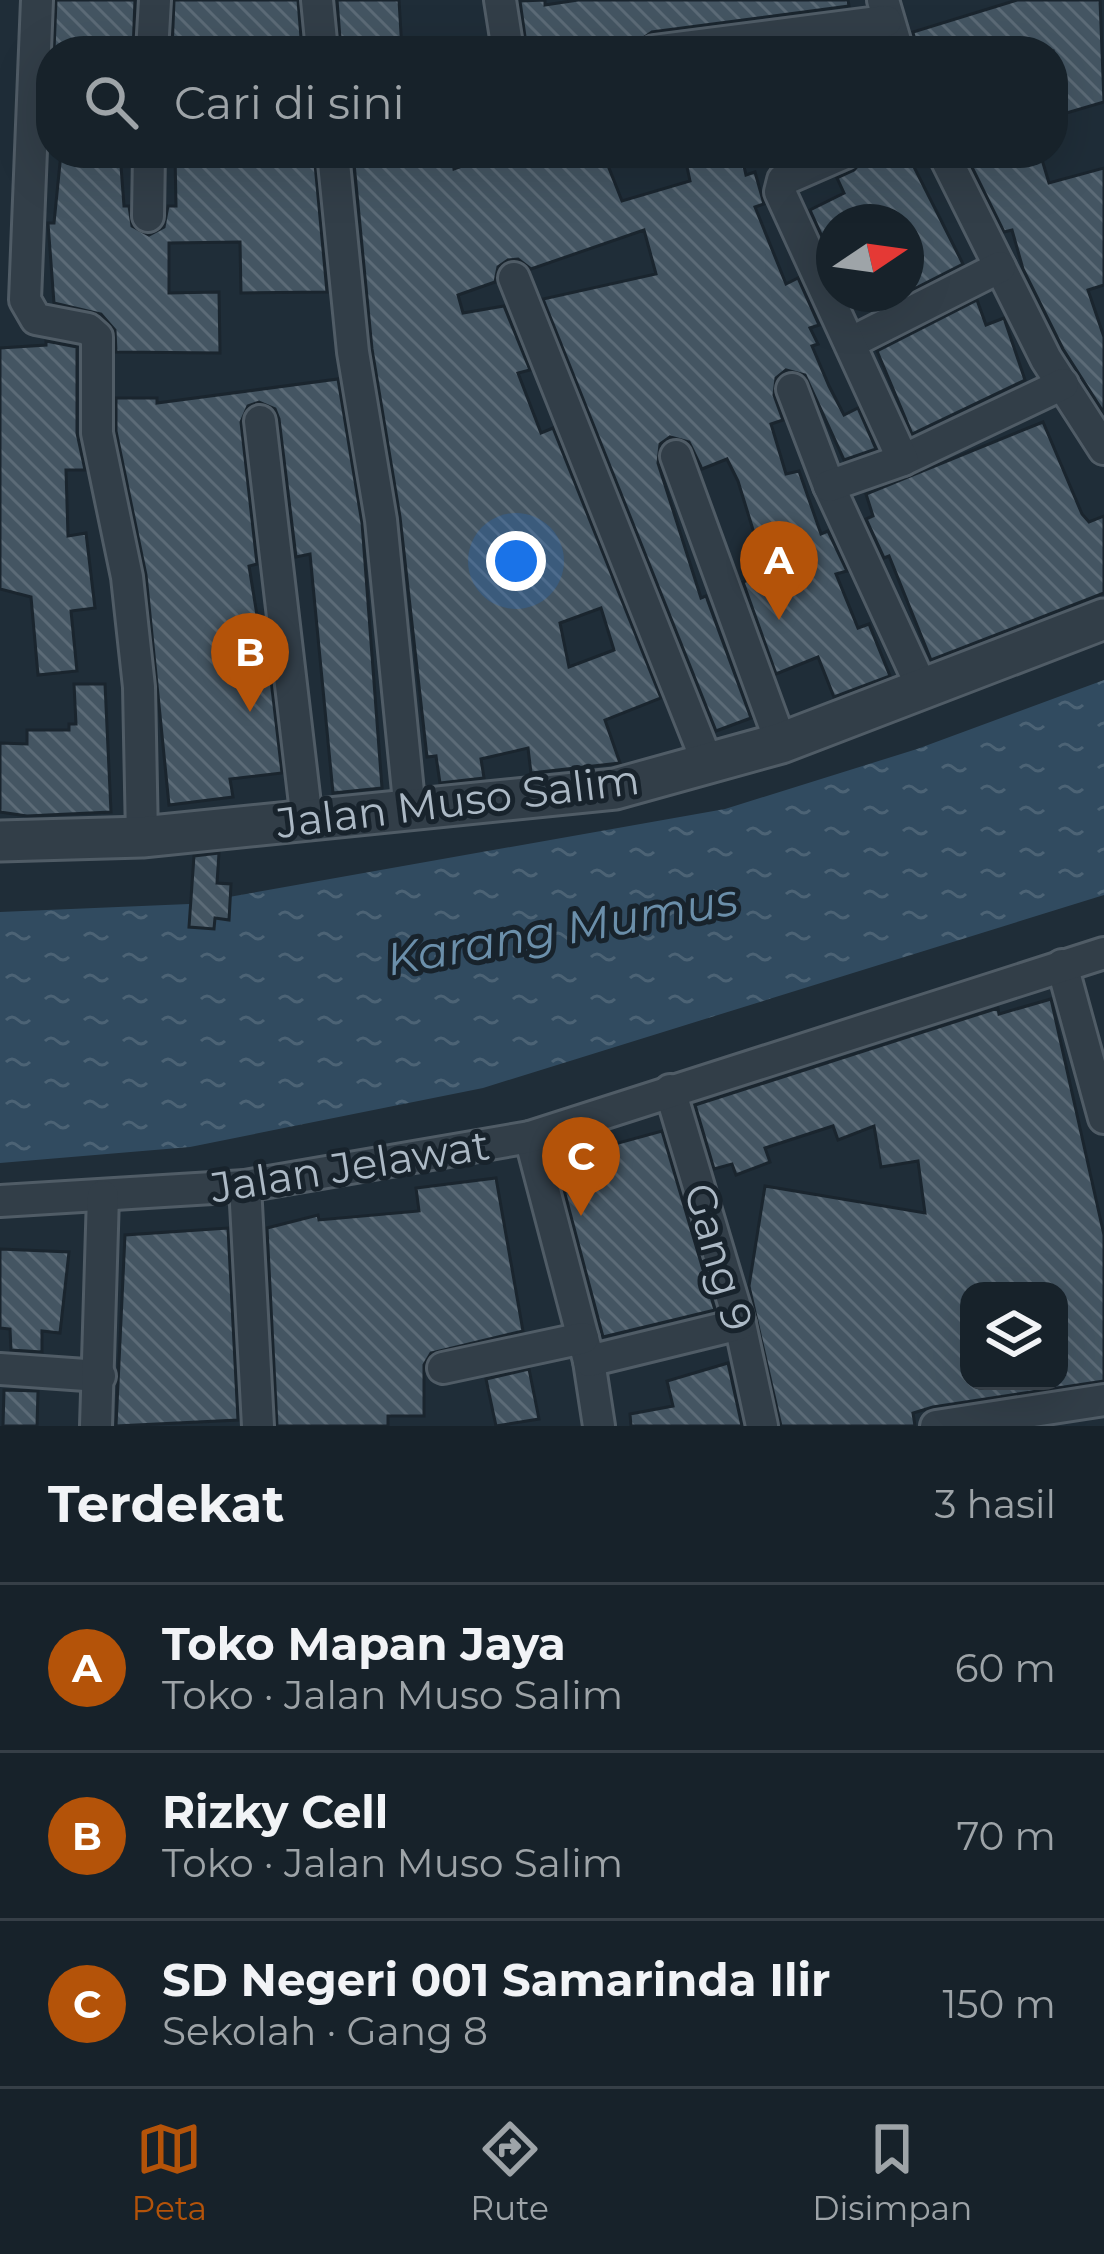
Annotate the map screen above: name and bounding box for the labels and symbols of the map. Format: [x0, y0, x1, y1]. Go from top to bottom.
north arrow [816, 204, 924, 312]
pin: A [740, 521, 818, 620]
your location [486, 531, 546, 591]
pin: B [211, 613, 289, 712]
street label: Jalan Muso Salim [273, 753, 642, 849]
water label: Karang Mumus [382, 871, 742, 986]
pin: C [542, 1117, 620, 1216]
street label: Jalan Jelawat [206, 1118, 493, 1214]
street label: Gang 9 [673, 1177, 765, 1337]

